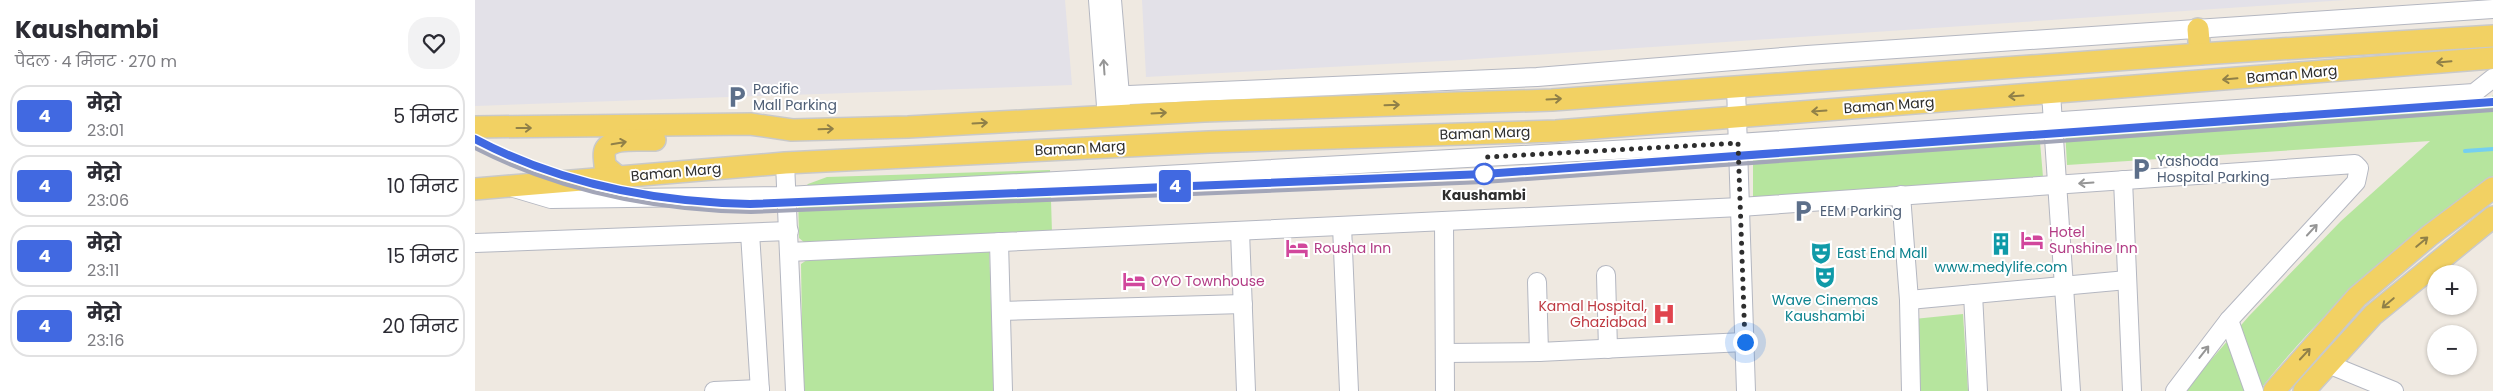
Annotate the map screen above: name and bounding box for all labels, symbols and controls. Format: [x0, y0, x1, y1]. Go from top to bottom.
text: Kaushambi [15, 13, 159, 46]
button: heart [408, 17, 460, 69]
text: पैदल · 4 मिनट · 270 m [15, 50, 177, 73]
one-way arrow [2437, 57, 2453, 66]
one-way arrow [1099, 60, 1108, 76]
street label: Baman Marg [2246, 60, 2338, 88]
one-way arrow [2222, 74, 2238, 83]
place label: Pacific Mall Parking [753, 79, 837, 115]
parking icon: Pacific Mall Parking [724, 84, 750, 110]
text: मेट्रो [87, 90, 121, 117]
one-way arrow [2008, 91, 2024, 100]
street label: Baman Marg [1843, 92, 1935, 118]
one-way arrow [1546, 95, 1562, 104]
one-way arrow [1383, 100, 1399, 110]
text: 4 [38, 103, 51, 128]
text: 5 मिनट [393, 103, 458, 130]
one-way arrow [1811, 106, 1827, 115]
one-way arrow [1151, 109, 1167, 118]
text: 23:01 [87, 119, 124, 142]
one-way arrow [971, 119, 987, 128]
street label: Baman Marg [1439, 121, 1531, 145]
one-way arrow [515, 123, 531, 133]
one-way arrow [817, 125, 833, 134]
street label: Baman Marg [1034, 136, 1126, 160]
one-way arrow [611, 137, 627, 147]
place label: Yashoda Hospital Parking [2157, 151, 2269, 187]
parking icon: Yashoda Hospital Parking [2128, 156, 2154, 182]
street label: Baman Marg [630, 158, 722, 186]
text: मेट्रो [87, 160, 121, 187]
marker: Kaushambi [1473, 163, 1495, 185]
line badge: 4 [1159, 170, 1191, 202]
text: 4 [38, 173, 51, 198]
text: 10 मिनट [387, 173, 458, 200]
text: 4 [1169, 173, 1181, 198]
one-way arrow [2079, 178, 2095, 187]
place label: Kaushambi [1442, 185, 1526, 205]
text: 23:06 [87, 189, 129, 212]
parking icon: EEM Parking [1790, 198, 1816, 224]
place label: EEM Parking [1820, 201, 1902, 221]
place label: Hotel Sunshine Inn [2049, 222, 2138, 258]
one-way arrow [2306, 224, 2318, 237]
hotel icon: Hotel Sunshine Inn [2019, 227, 2045, 253]
text: मेट्रो [87, 230, 121, 257]
building icon: www.medylife.com [1988, 231, 2014, 257]
hotel icon: Rousha Inn [1284, 235, 1310, 261]
one-way arrow [2416, 236, 2429, 247]
place label: Rousha Inn [1314, 238, 1391, 258]
theatre icon: East End Mall [1808, 240, 1834, 266]
text: 4 [38, 243, 51, 268]
text: 15 मिनट [387, 243, 458, 270]
place label: East End Mall [1837, 243, 1928, 263]
place label: www.medylife.com [1935, 257, 2067, 277]
text: 23:11 [87, 259, 119, 282]
theatre icon: Wave Cinemas Kaushambi [1812, 264, 1838, 290]
map controls [2427, 265, 2477, 375]
button: + [2427, 265, 2477, 315]
hotel icon: OYO Townhouse [1121, 268, 1147, 294]
place label: OYO Townhouse [1151, 271, 1265, 291]
place label: Wave Cinemas Kaushambi [1772, 290, 1878, 326]
place label: Kamal Hospital, Ghaziabad [1538, 296, 1647, 332]
one-way arrow [2381, 298, 2394, 309]
text: मेट्रो [87, 300, 121, 327]
hospital icon: Kamal Hospital, Ghaziabad [1651, 301, 1677, 327]
text: 4 [38, 313, 51, 338]
text: 20 मिनट [382, 313, 458, 340]
button: − [2427, 325, 2477, 375]
text: 23:16 [87, 329, 124, 352]
your location [1733, 330, 1758, 355]
one-way arrow [2198, 345, 2209, 358]
one-way arrow [2299, 348, 2311, 360]

